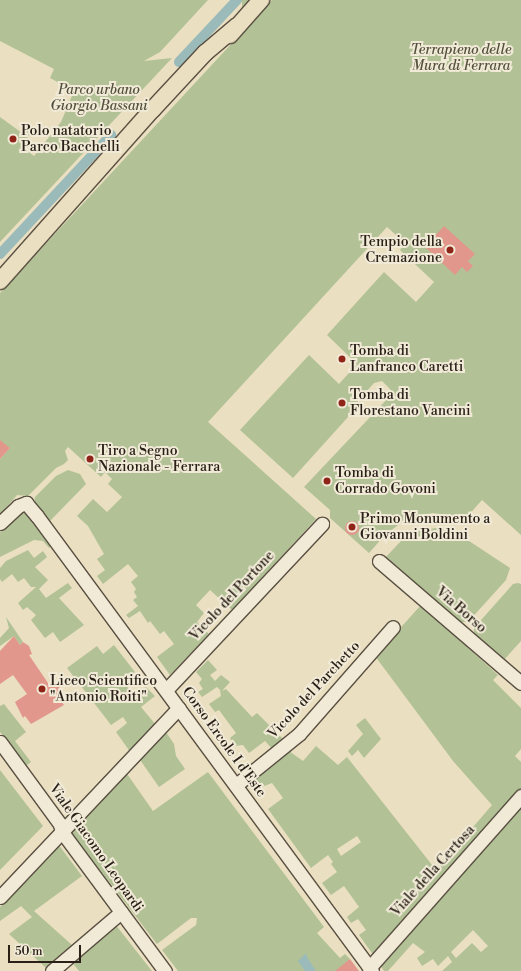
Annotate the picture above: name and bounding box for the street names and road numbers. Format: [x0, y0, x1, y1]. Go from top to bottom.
street label: Vicolo del Portone [186, 548, 278, 644]
street label: Via Borso [432, 583, 490, 637]
street label: Vicolo del Parchetto [264, 638, 364, 742]
street label: Corso Ercole I d'Este [178, 684, 270, 800]
street label: Viale Giacomo Leopardi [45, 781, 147, 915]
street label: Viale della Certosa [388, 822, 478, 920]

